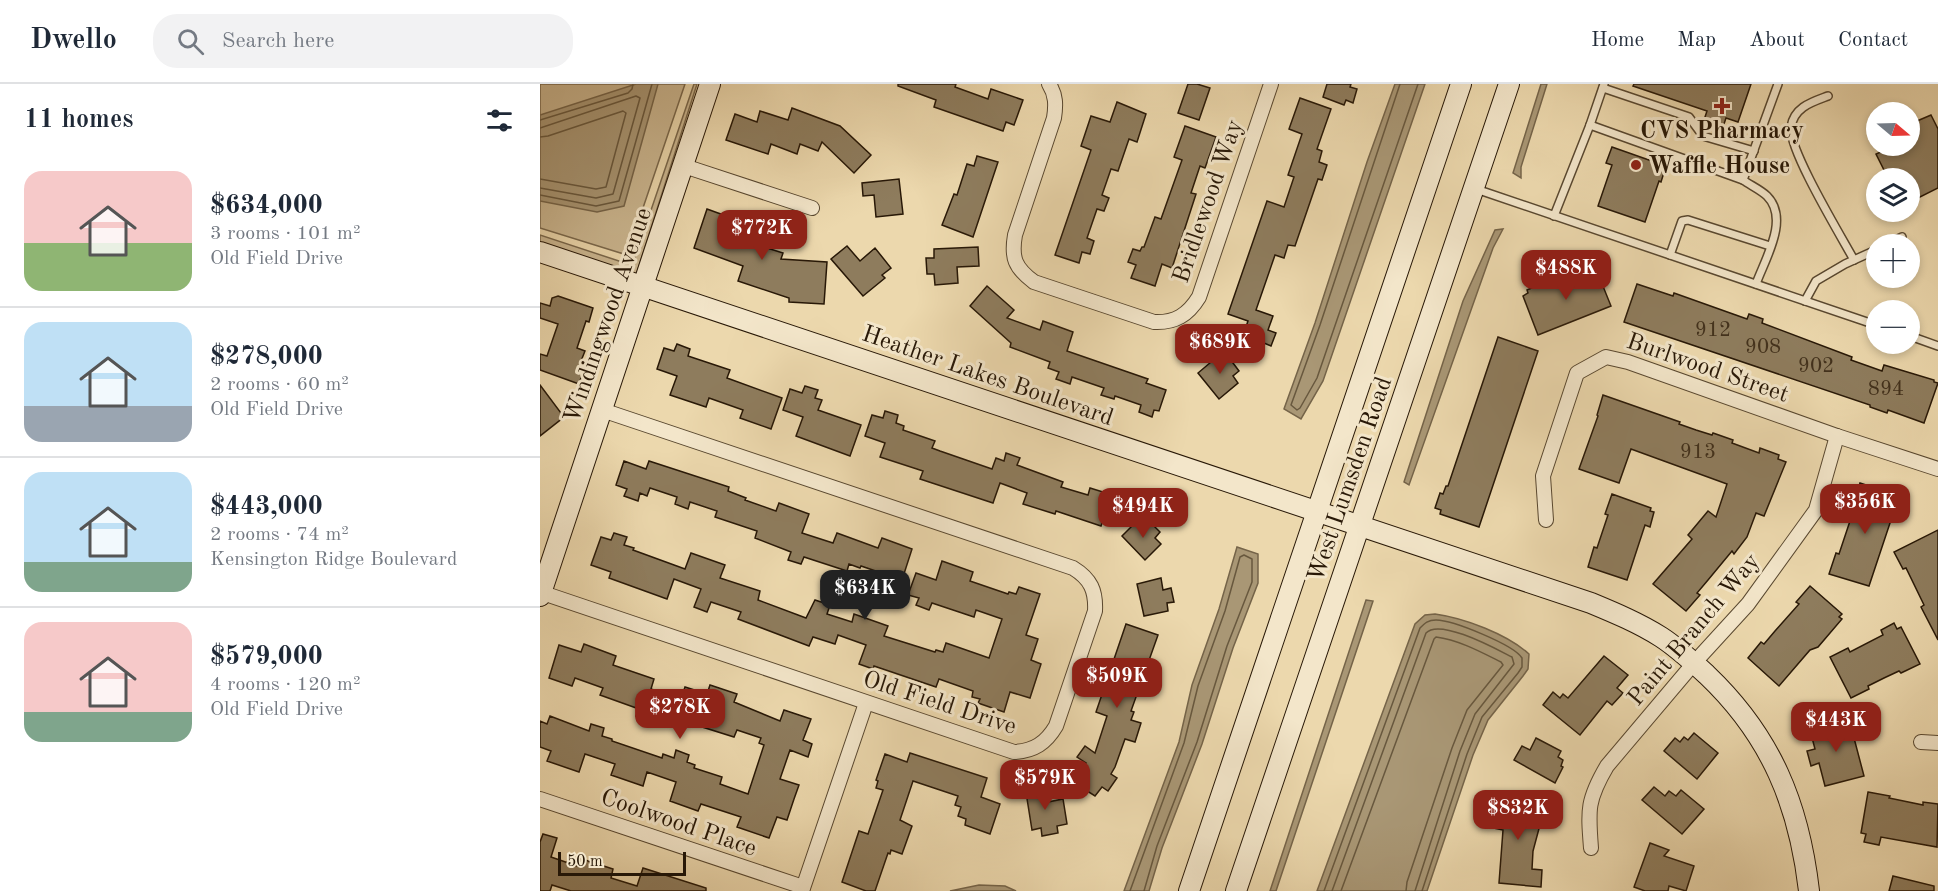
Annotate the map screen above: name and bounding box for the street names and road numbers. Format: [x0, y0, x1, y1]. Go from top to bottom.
street label: Bridlewood Way [1170, 116, 1248, 287]
street label: Windingwood Avenue [561, 205, 657, 426]
street label: Heather Lakes Boulevard [858, 322, 1116, 431]
street label: Burlwood Street [1623, 330, 1792, 408]
street label: West Lumsden Road [1305, 374, 1397, 585]
street label: Paint Branch Way [1624, 549, 1765, 711]
street label: Old Field Drive [860, 668, 1019, 740]
street label: Coolwood Place [597, 786, 759, 862]

